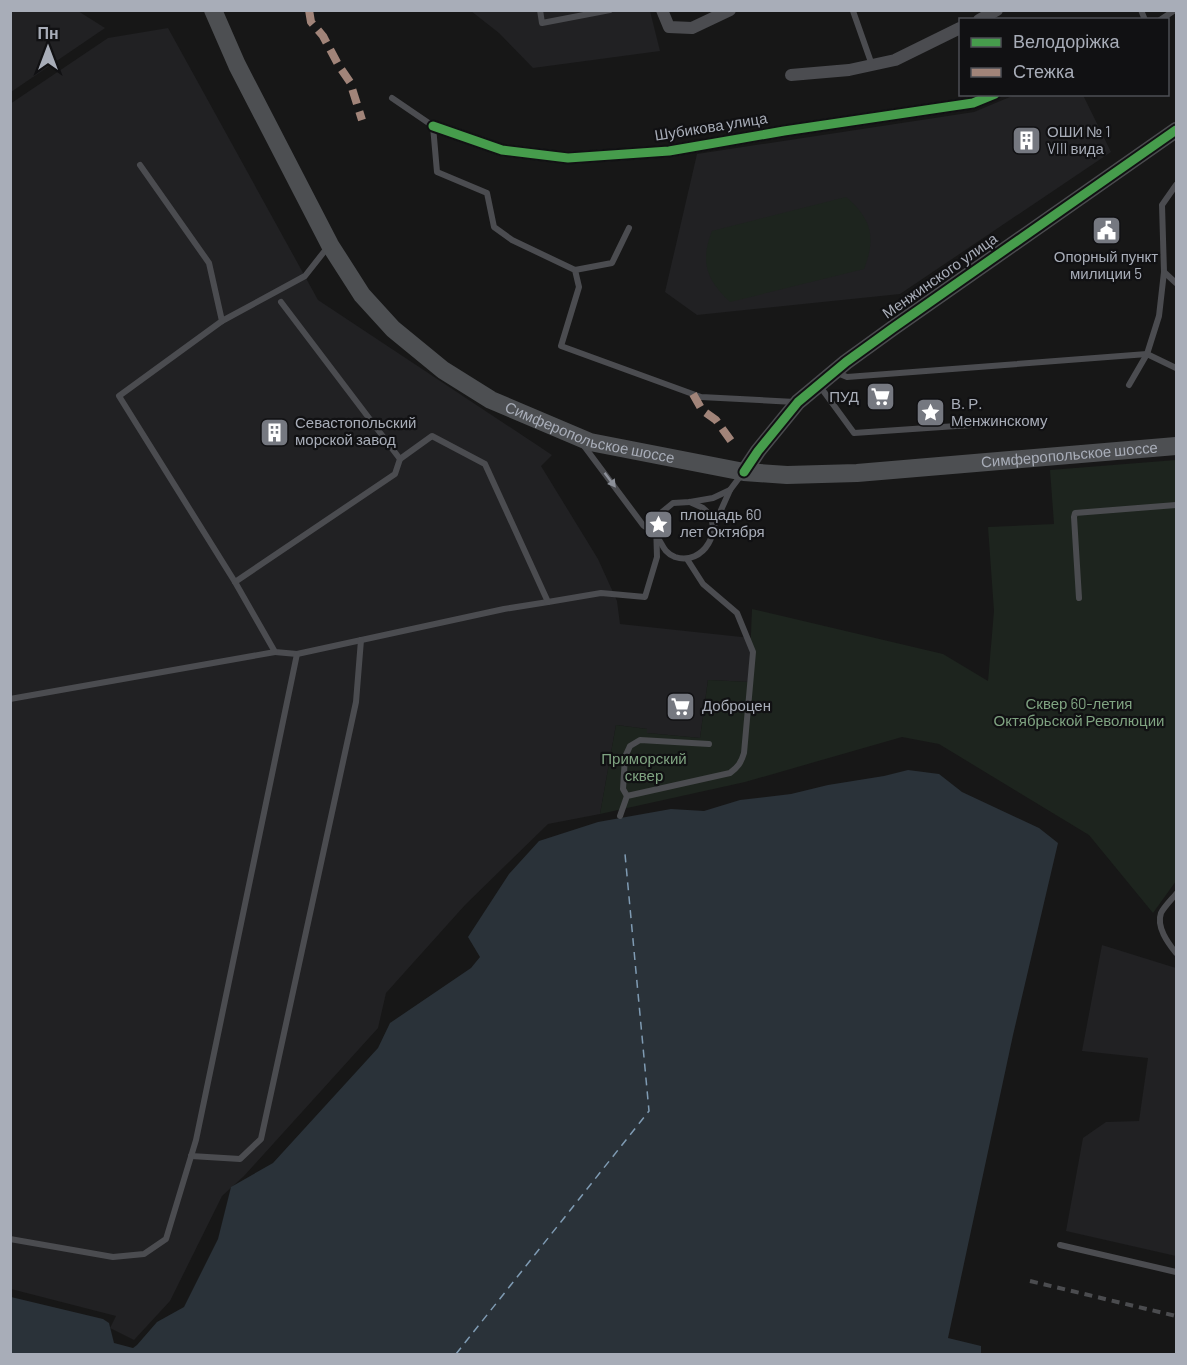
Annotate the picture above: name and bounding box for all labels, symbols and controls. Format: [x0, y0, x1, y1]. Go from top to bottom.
north arrow [18, 18, 78, 78]
legend [959, 18, 1169, 96]
text: Пн [37, 23, 59, 42]
text: Велодоріжка [1013, 30, 1121, 52]
text: Стежка [1013, 60, 1075, 82]
street label: Шубикова улица [653, 108, 769, 144]
place label: ОШИ № 1 VIII вида [1047, 122, 1111, 157]
building icon: ОШИ № 1 VIII вида [1010, 125, 1042, 157]
public building icon: Опорный пункт милиции 5 [1090, 214, 1122, 246]
street label: Менжинского улица [878, 228, 1001, 322]
place label: Опорный пункт милиции 5 [1054, 247, 1158, 282]
supermarket icon: ПУД [864, 381, 896, 413]
place label: ПУД [829, 387, 859, 405]
place label: В. Р. Менжинскому [951, 394, 1048, 429]
street label: Симферопольское шоссе [503, 397, 676, 466]
place icon: В. Р. Менжинскому [914, 397, 946, 429]
place label: Севастопольский морской завод [295, 413, 416, 448]
building icon: Севастопольский морской завод [258, 416, 290, 448]
street label: Симферопольское шоссе [980, 438, 1158, 470]
one-way arrow [604, 472, 616, 488]
place label: площадь 60 лет Октября [680, 505, 765, 540]
place icon: площадь 60 лет Октября [643, 508, 675, 540]
supermarket icon: Доброцен [665, 690, 697, 722]
park label: Сквер 60-летия Октябрьской Революции [994, 694, 1164, 729]
place label: Доброцен [702, 696, 771, 714]
park label: Приморский сквер [601, 749, 687, 784]

